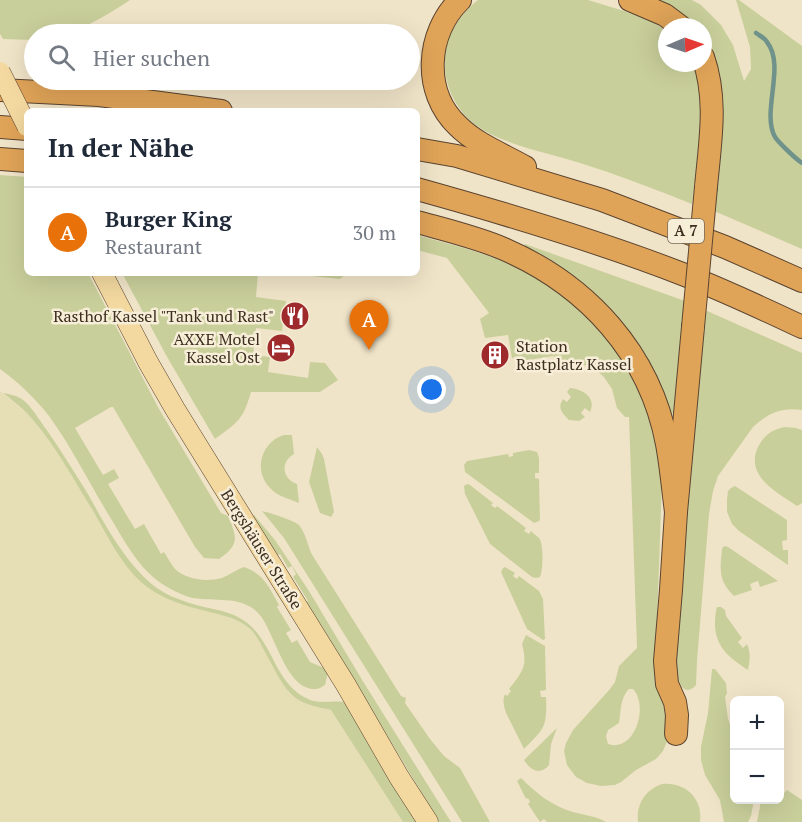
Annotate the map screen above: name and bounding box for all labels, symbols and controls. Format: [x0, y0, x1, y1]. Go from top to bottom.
north arrow [658, 18, 712, 72]
search box [24, 24, 420, 90]
icon: search [45, 41, 78, 74]
text: Hier suchen [93, 43, 210, 72]
text: In der Nähe [48, 130, 194, 164]
text: Burger King [105, 204, 232, 233]
text: A [60, 219, 75, 246]
text: 30 m [353, 219, 396, 246]
road number: A 7 [668, 219, 704, 243]
text: Restaurant [105, 233, 202, 260]
restaurant icon: Rasthof Kassel "Tank und Rast" [279, 300, 311, 332]
pin: A [350, 300, 388, 350]
place label: Rasthof Kassel "Tank und Rast" [53, 305, 274, 327]
place label: AXXE Motel Kassel Ost [173, 328, 260, 368]
hotel icon: AXXE Motel Kassel Ost [265, 332, 297, 364]
place label: Station Rastplatz Kassel [516, 335, 632, 375]
building icon: Station Rastplatz Kassel [479, 339, 511, 371]
your location [417, 375, 446, 404]
street label: Bergshäuser Straße [216, 485, 308, 613]
map controls [730, 696, 784, 804]
button: + [730, 696, 784, 750]
button: − [730, 750, 784, 804]

